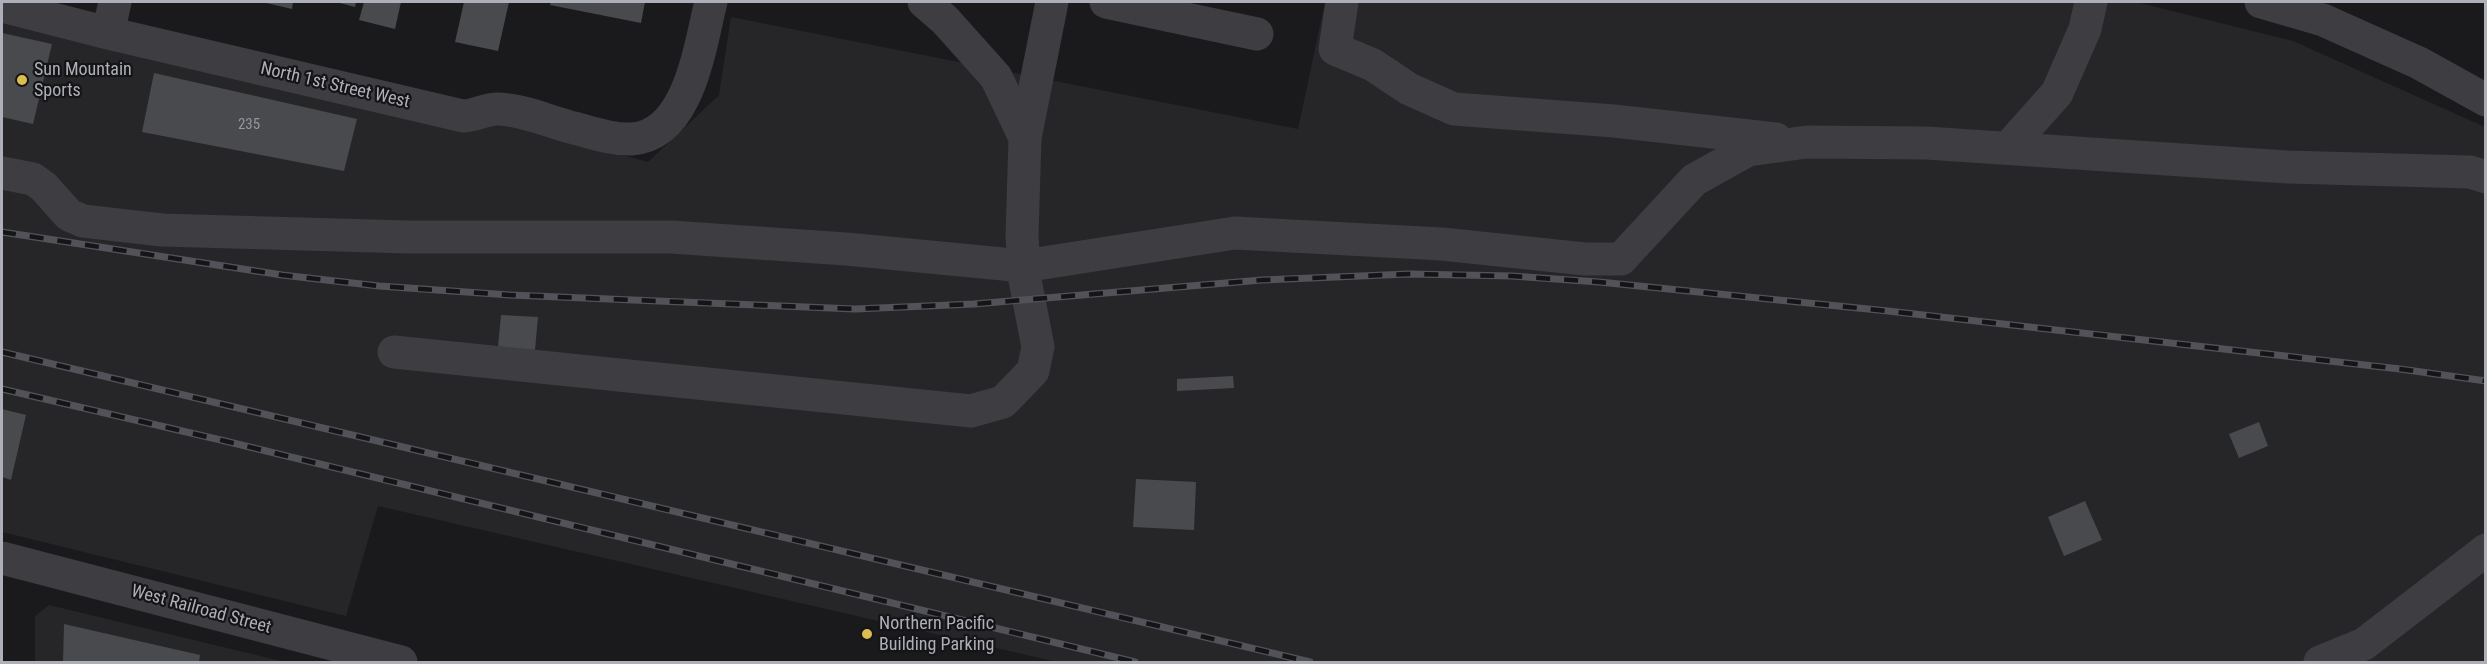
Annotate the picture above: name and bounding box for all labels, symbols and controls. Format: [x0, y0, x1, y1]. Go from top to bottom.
street label: North 1st Street West [258, 58, 412, 114]
place label: Sun Mountain Sports [34, 59, 132, 101]
marker: Sun Mountain Sports [15, 73, 29, 87]
house number: 235 [238, 116, 260, 134]
street label: West Railroad Street [129, 581, 273, 639]
place label: Northern Pacific Building Parking [879, 613, 994, 656]
marker: Northern Pacific Building Parking [860, 627, 874, 641]

